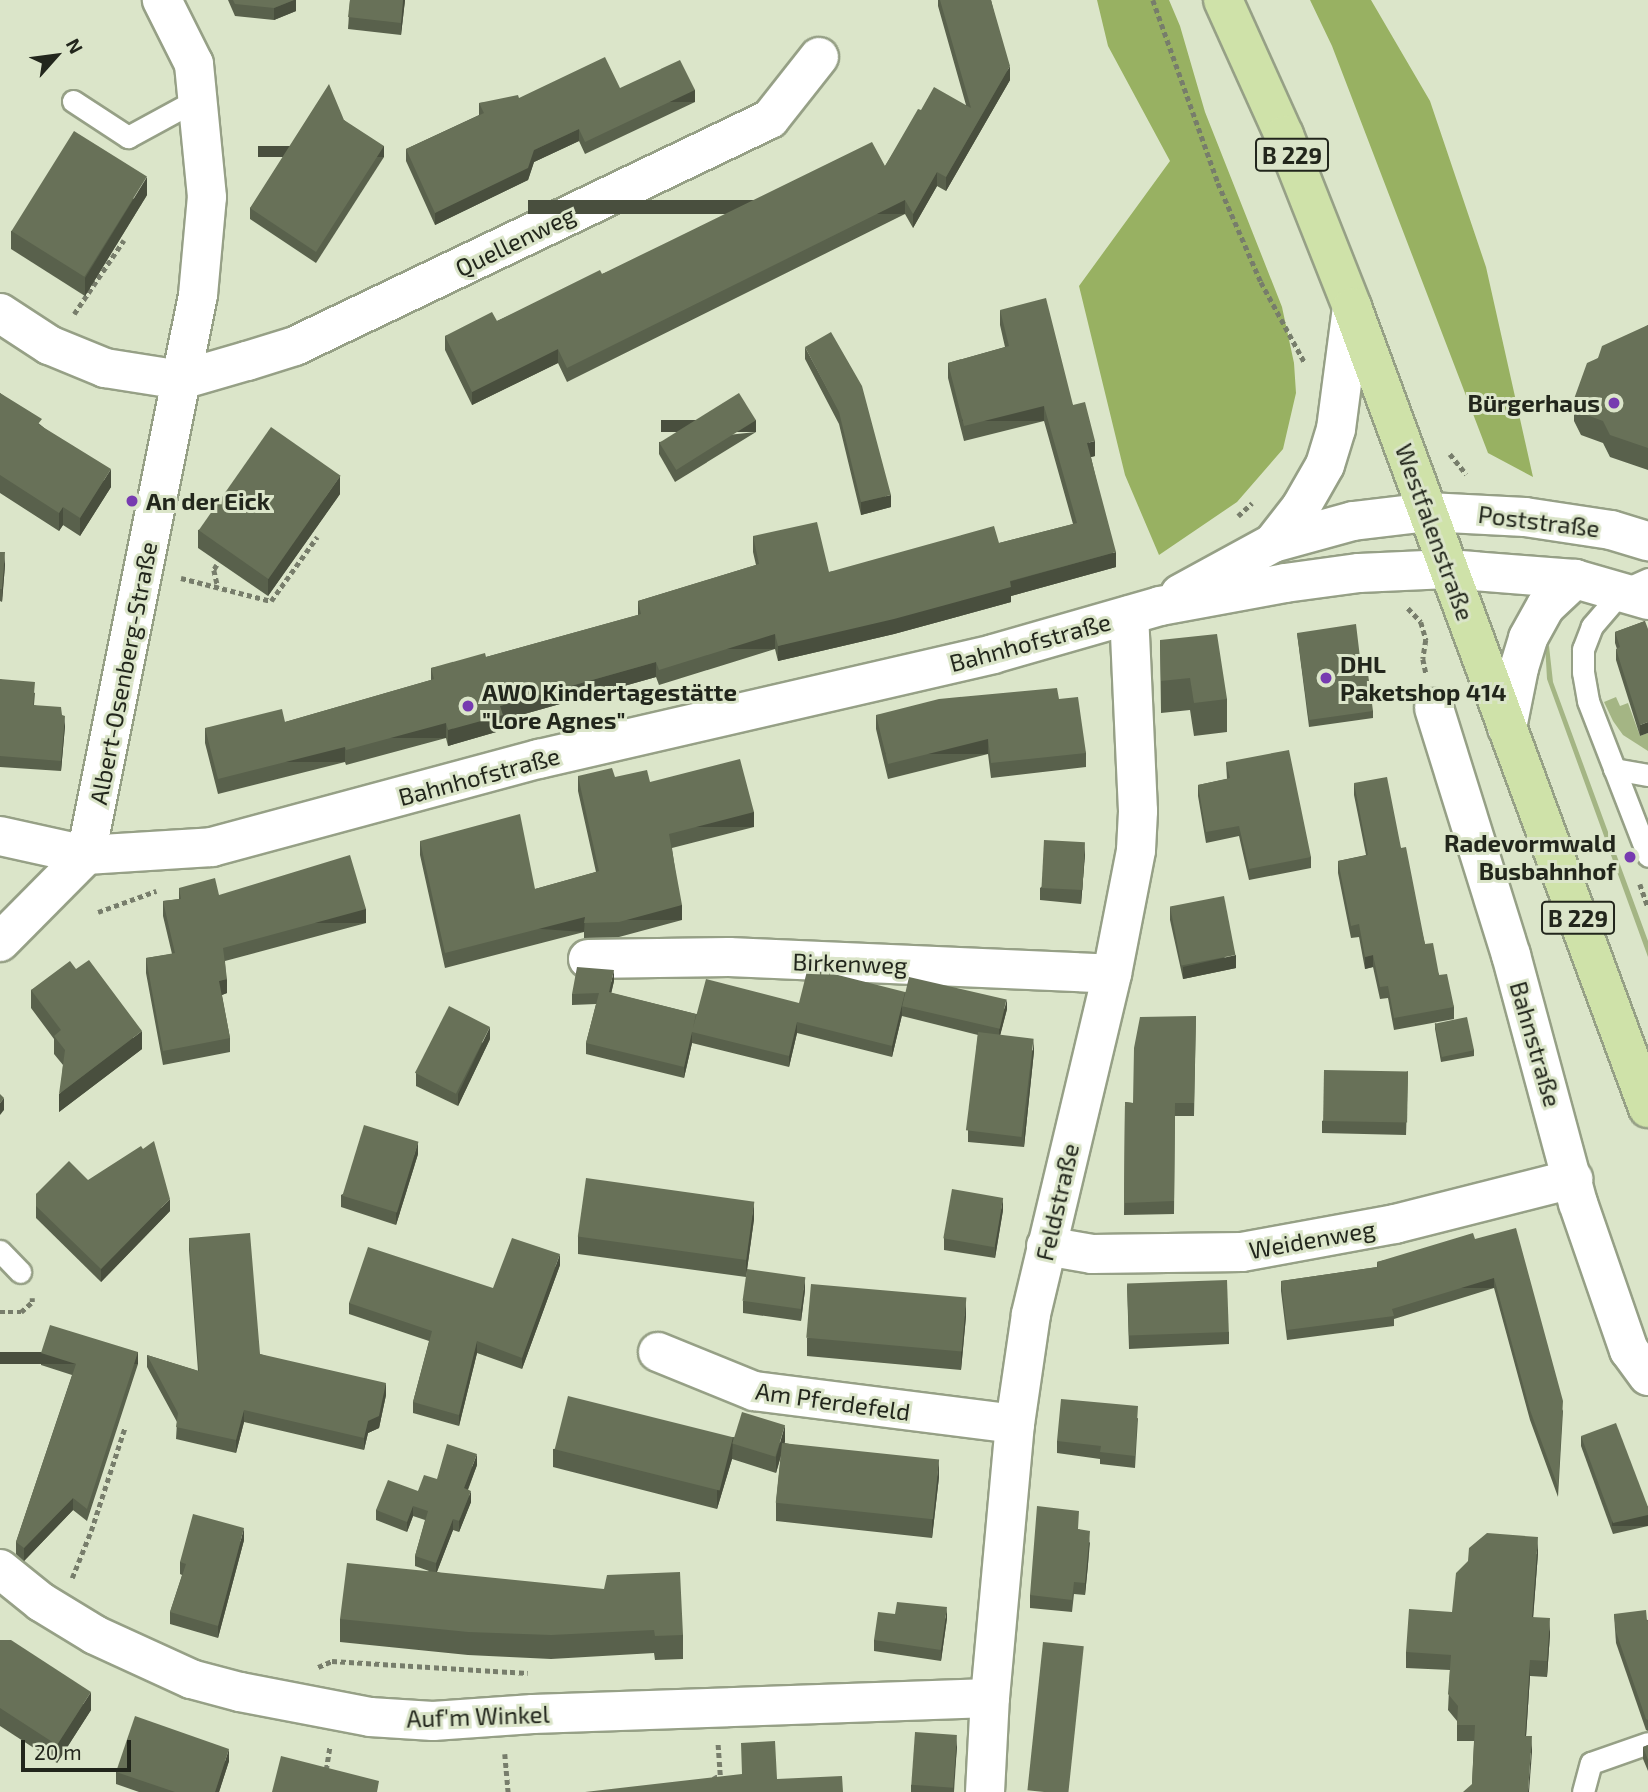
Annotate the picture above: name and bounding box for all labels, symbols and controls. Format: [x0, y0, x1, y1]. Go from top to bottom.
north arrow [21, 21, 91, 91]
text: N [62, 34, 88, 57]
road number: B 229 [1254, 136, 1330, 174]
street label: Quellenweg [450, 200, 580, 282]
place label: Bürgerhaus [1468, 389, 1600, 417]
marker: Bürgerhaus [1606, 395, 1622, 411]
street label: Westfalenstraße [1390, 440, 1480, 624]
place label: An der Eick [146, 487, 271, 515]
marker: An der Eick [124, 493, 140, 509]
street label: Poststraße [1477, 499, 1601, 543]
street label: Albert-Osenberg-Straße [83, 539, 163, 807]
street label: Bahnhofstraße [946, 607, 1114, 677]
place label: DHL Paketshop 414 [1340, 650, 1507, 706]
marker: DHL Paketshop 414 [1318, 670, 1334, 686]
place label: AWO Kindertagestätte "Lore Agnes" [482, 678, 737, 734]
marker: AWO Kindertagestätte "Lore Agnes" [460, 698, 476, 714]
street label: Bahnhofstraße [395, 741, 563, 811]
place label: Radevormwald Busbahnhof [1444, 829, 1616, 885]
marker: Radevormwald Busbahnhof [1622, 849, 1638, 865]
road number: B 229 [1540, 898, 1616, 937]
street label: Birkenweg [792, 947, 908, 979]
street label: Bahnstraße [1504, 978, 1568, 1110]
street label: Feldstraße [1030, 1141, 1084, 1263]
street label: Weidenweg [1247, 1214, 1377, 1264]
street label: Am Pferdefeld [754, 1376, 912, 1426]
street label: Auf'm Winkel [406, 1699, 550, 1733]
scale bar [24, 1726, 135, 1770]
text: 20 m [34, 1739, 82, 1764]

